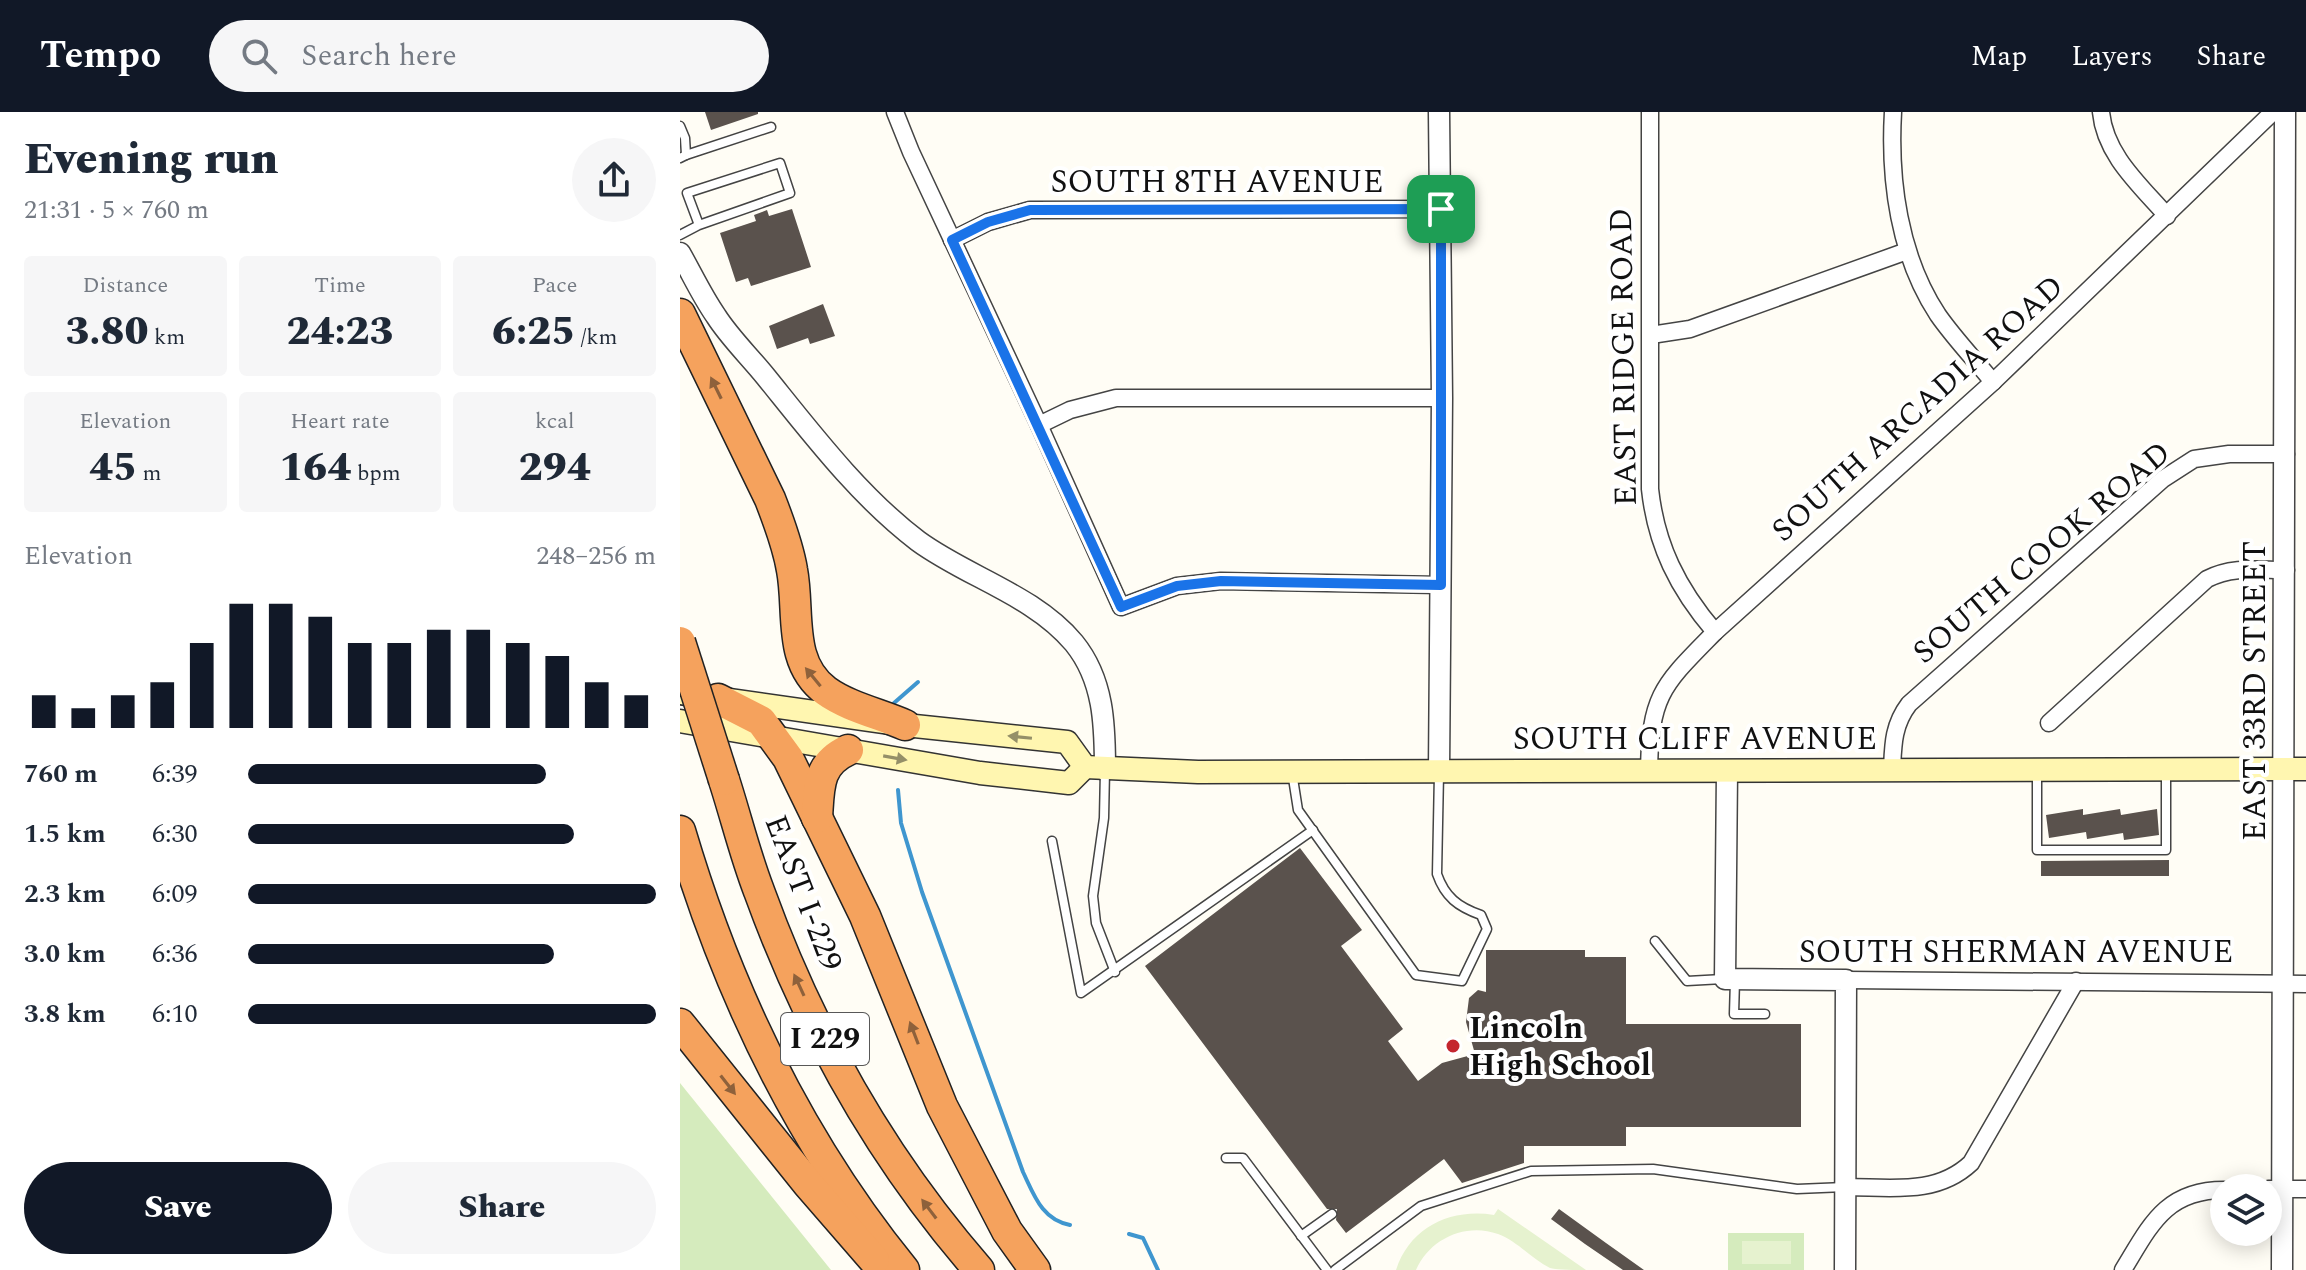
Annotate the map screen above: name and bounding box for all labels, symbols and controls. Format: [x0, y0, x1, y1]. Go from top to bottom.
search box [209, 20, 769, 92]
text: Tempo [40, 27, 161, 85]
text: Search here [301, 33, 457, 79]
icon: search [237, 34, 281, 78]
text: Map [1971, 35, 2027, 78]
text: Layers [2071, 35, 2153, 78]
text: Share [2197, 35, 2266, 78]
text: Evening run [24, 126, 279, 193]
button: share [572, 138, 656, 222]
street label: SOUTH 8TH AVENUE [1050, 158, 1384, 207]
pin [1407, 175, 1475, 243]
icon: arrive [1419, 187, 1463, 231]
text: 21:31 · 5 × 760 m [24, 190, 209, 230]
street label: EAST RIDGE ROAD [1597, 207, 1651, 507]
street label: SOUTH ARCADIA ROAD [1761, 264, 2075, 554]
text: Distance [82, 269, 168, 302]
text: Time [314, 269, 366, 302]
text: Pace [532, 269, 577, 302]
text: 3.80 [65, 302, 149, 363]
text: 24:23 [286, 302, 394, 363]
text: 6:25 [492, 302, 575, 363]
text: km [149, 321, 185, 354]
text: /km [575, 321, 617, 354]
one-way arrow [709, 376, 722, 399]
text: Elevation [79, 405, 171, 438]
text: Heart rate [290, 405, 390, 438]
text: kcal [535, 405, 574, 438]
street label: SOUTH COOK ROAD [1902, 430, 2182, 676]
text: 45 [89, 438, 137, 499]
text: 164 [279, 438, 351, 499]
text: 294 [519, 438, 591, 499]
text: m [137, 457, 162, 490]
text: bpm [351, 457, 401, 490]
text: Elevation [24, 536, 133, 576]
text: 248–256 m [536, 536, 656, 576]
street label: EAST 33RD STREET [2231, 541, 2280, 841]
one-way arrow [805, 667, 822, 687]
street label: SOUTH CLIFF AVENUE [1513, 715, 1877, 764]
one-way arrow [1007, 731, 1032, 744]
one-way arrow [883, 752, 908, 764]
text: 760 m [24, 754, 98, 794]
text: 6:39 [152, 754, 198, 794]
street label: EAST I-229 [751, 808, 855, 978]
text: 1.5 km [24, 814, 106, 854]
text: 6:30 [152, 814, 198, 854]
text: 2.3 km [24, 874, 106, 914]
text: 6:09 [152, 874, 198, 914]
street label: SOUTH SHERMAN AVENUE [1799, 928, 2233, 977]
text: 3.0 km [24, 934, 106, 974]
text: 6:36 [152, 934, 198, 974]
one-way arrow [792, 974, 806, 997]
text: 3.8 km [24, 994, 106, 1034]
text: 6:10 [152, 994, 198, 1034]
place label: Lincoln High School [1469, 1004, 1651, 1090]
road number: I 229 [781, 1013, 869, 1065]
one-way arrow [907, 1021, 920, 1045]
marker: Lincoln High School [1444, 1037, 1462, 1055]
one-way arrow [720, 1075, 736, 1095]
button: Save [24, 1162, 332, 1254]
button: Share [348, 1162, 656, 1254]
map controls [2210, 1174, 2282, 1246]
button: layers [2210, 1174, 2282, 1246]
one-way arrow [922, 1199, 938, 1220]

